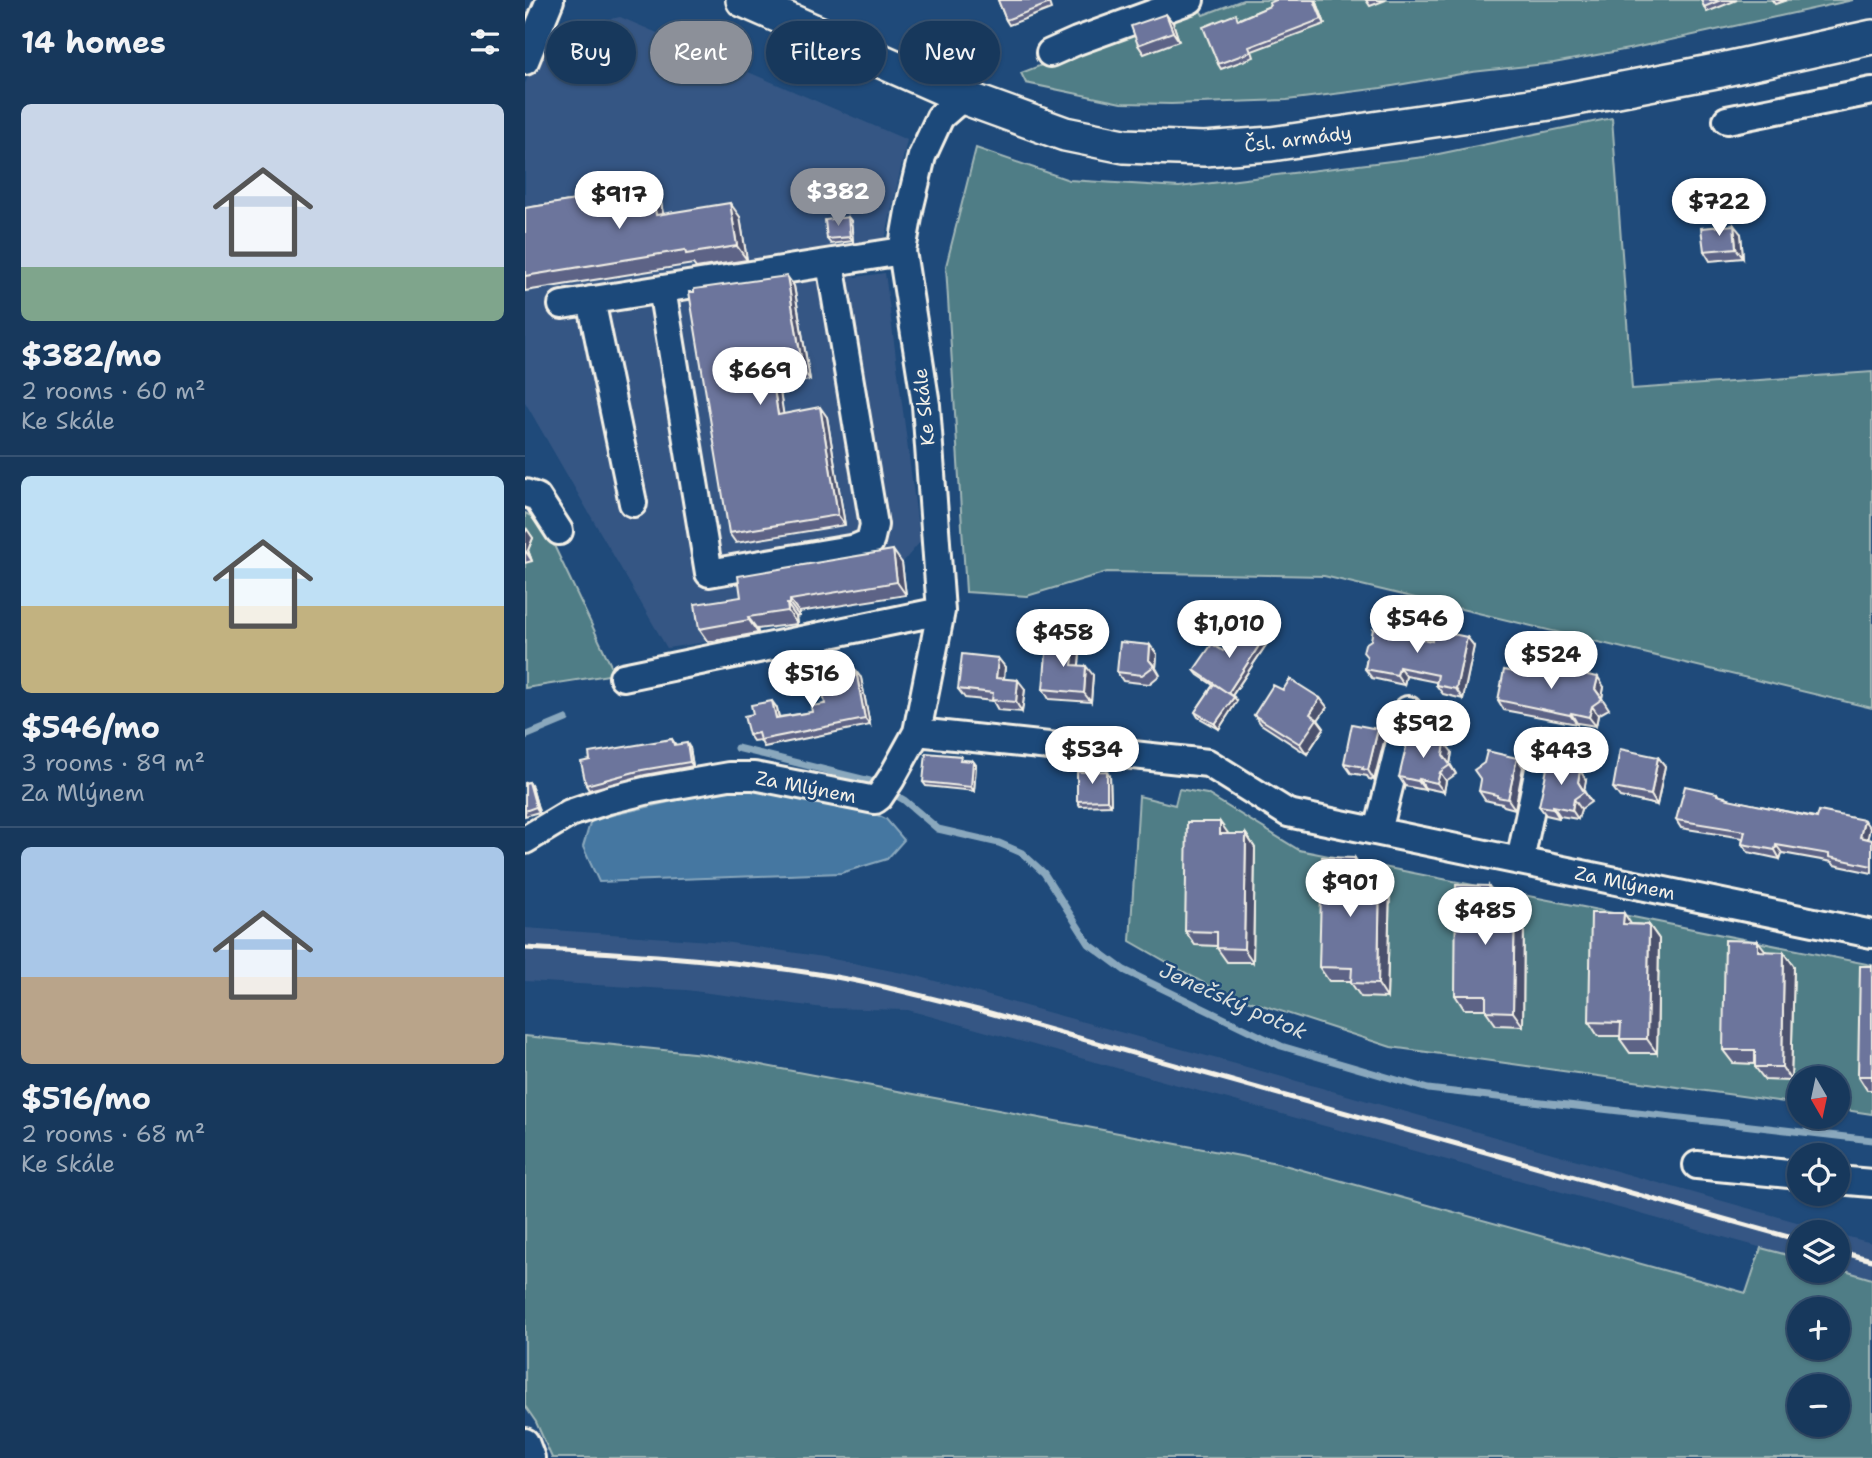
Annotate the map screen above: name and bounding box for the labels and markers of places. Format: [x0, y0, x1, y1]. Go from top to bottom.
pin: $382 [797, 168, 879, 228]
pin: $917 [578, 172, 660, 231]
pin: $722 [1678, 178, 1760, 238]
pin: $669 [719, 348, 801, 407]
pin: $546 [1376, 596, 1458, 655]
pin: $1,010 [1172, 600, 1286, 660]
pin: $458 [1022, 610, 1104, 669]
pin: $524 [1510, 632, 1592, 691]
pin: $516 [771, 650, 853, 710]
pin: $592 [1382, 700, 1464, 760]
pin: $534 [1051, 726, 1133, 786]
pin: $443 [1520, 728, 1602, 787]
pin: $901 [1309, 860, 1391, 919]
pin: $485 [1444, 888, 1526, 947]

